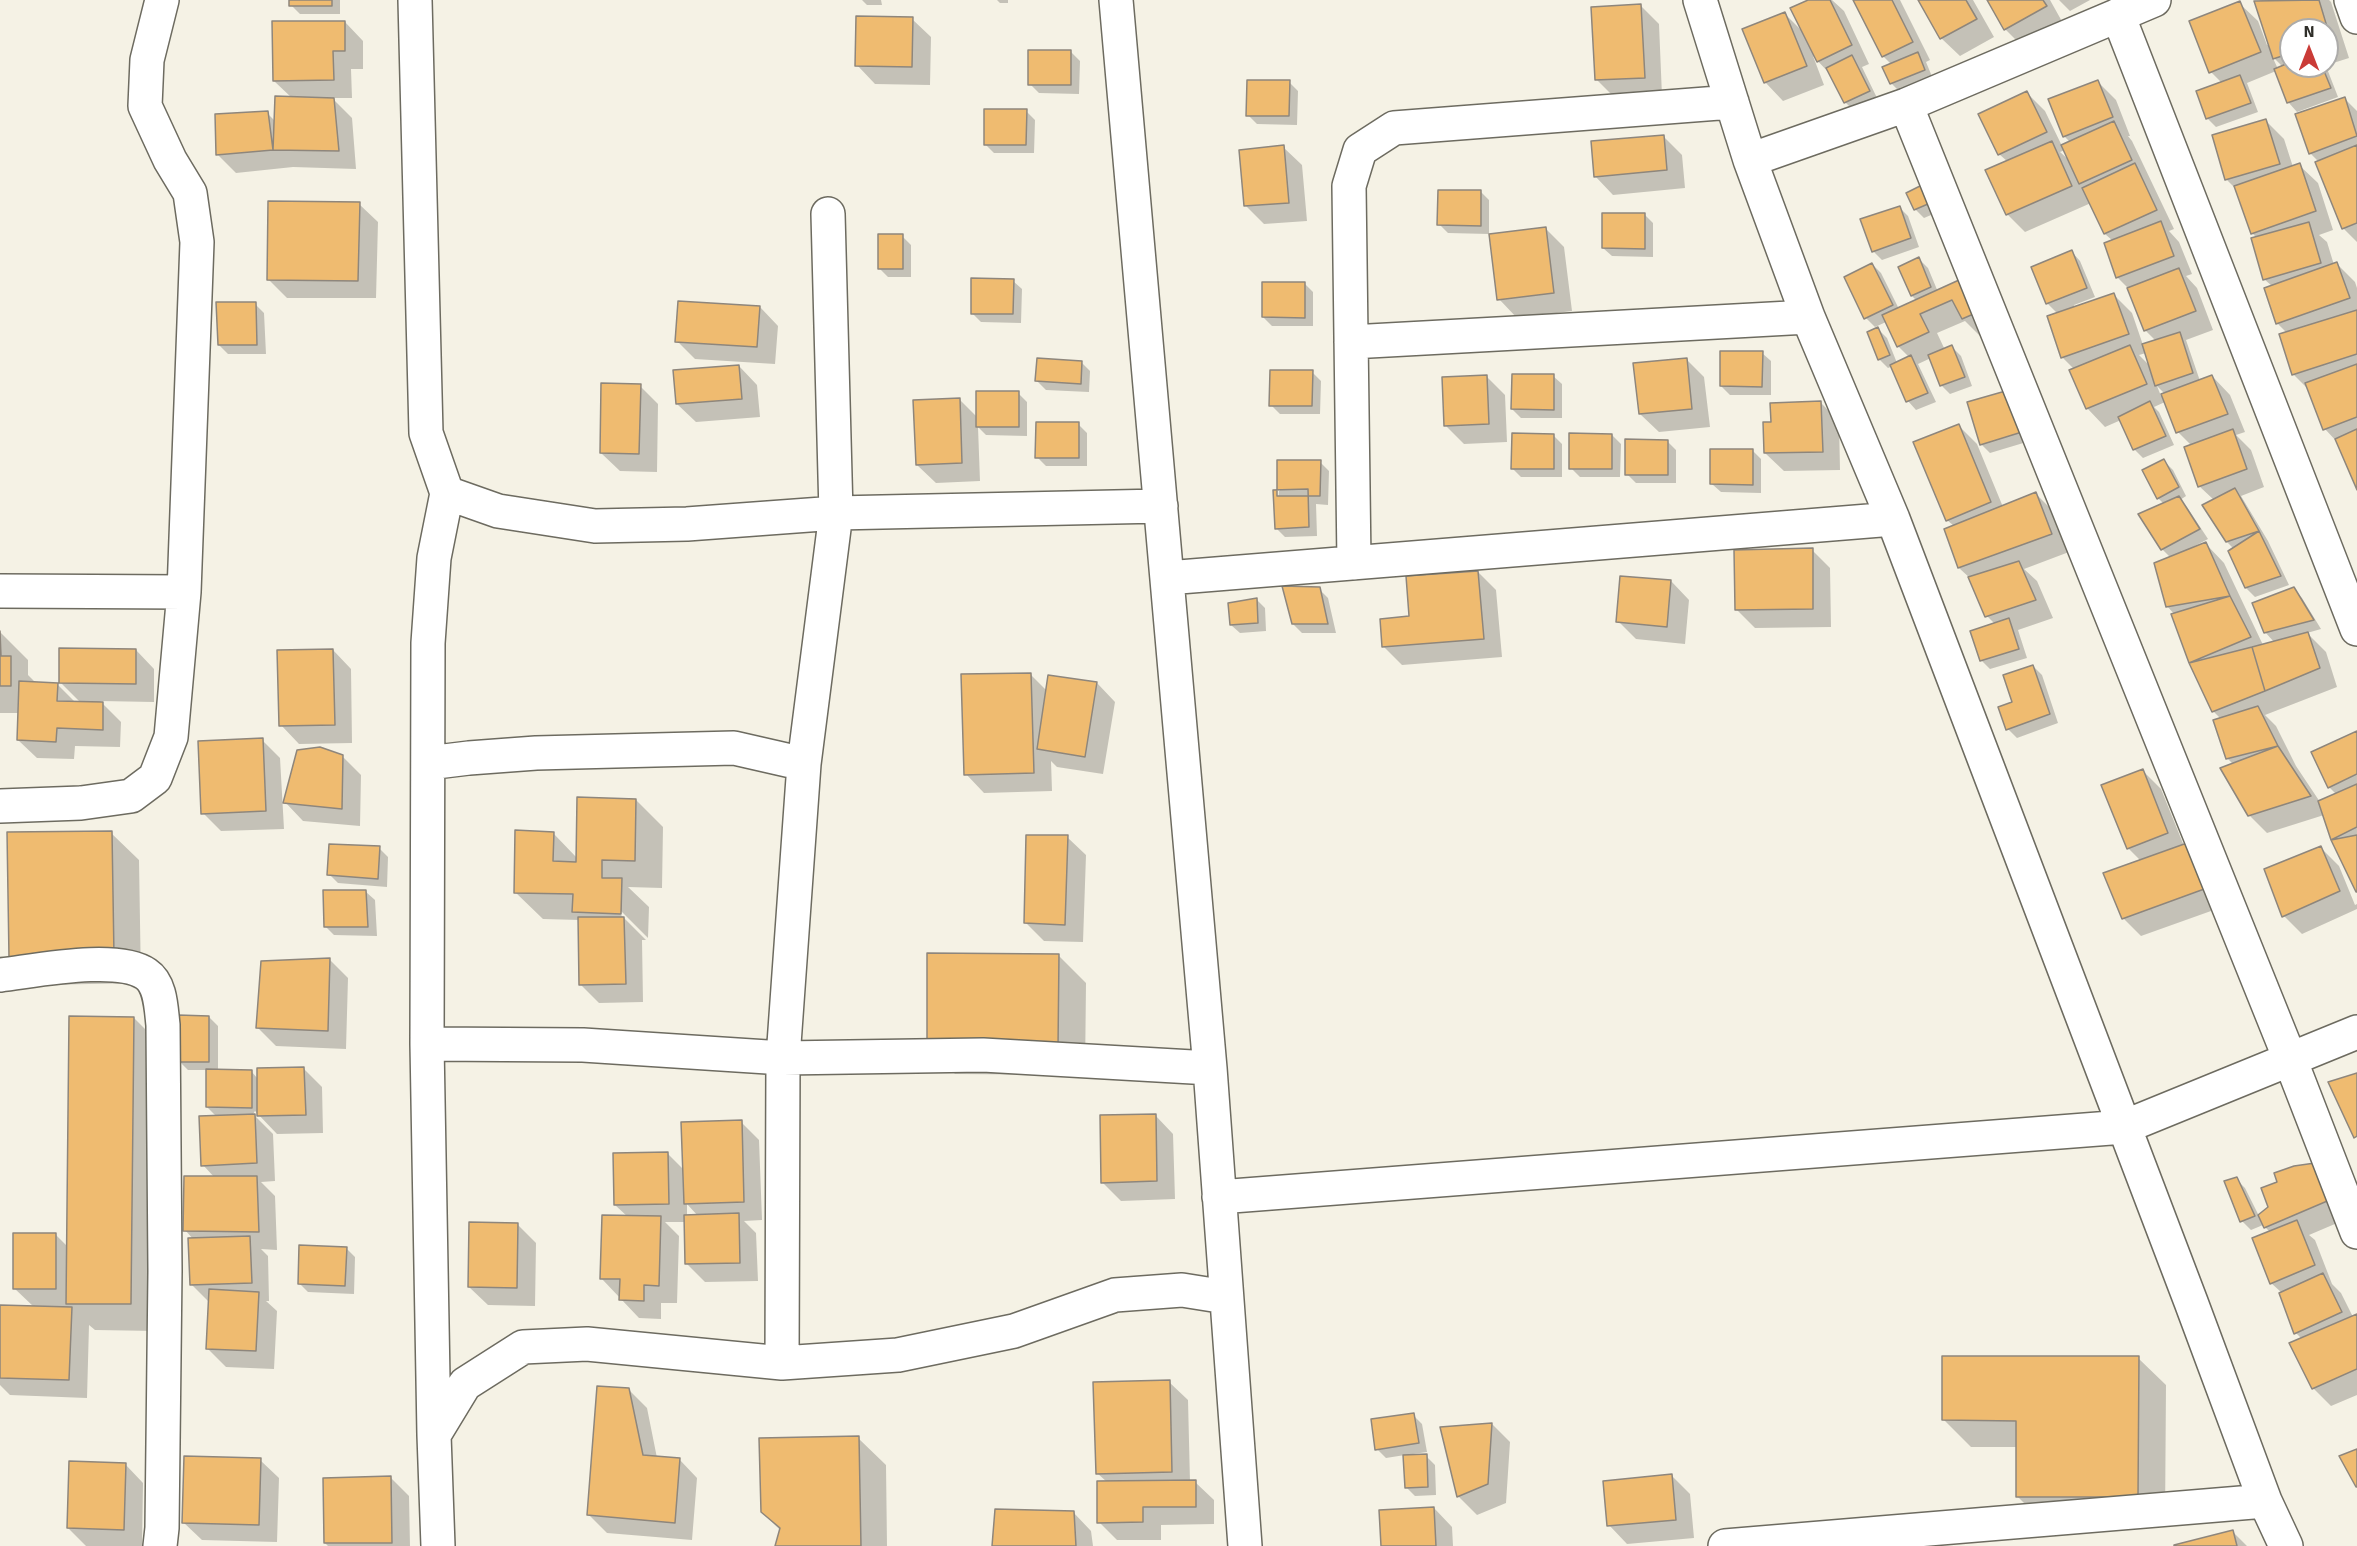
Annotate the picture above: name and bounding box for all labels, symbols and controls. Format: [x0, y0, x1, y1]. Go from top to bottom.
north arrow [2279, 18, 2339, 78]
text: N [2303, 22, 2315, 42]

